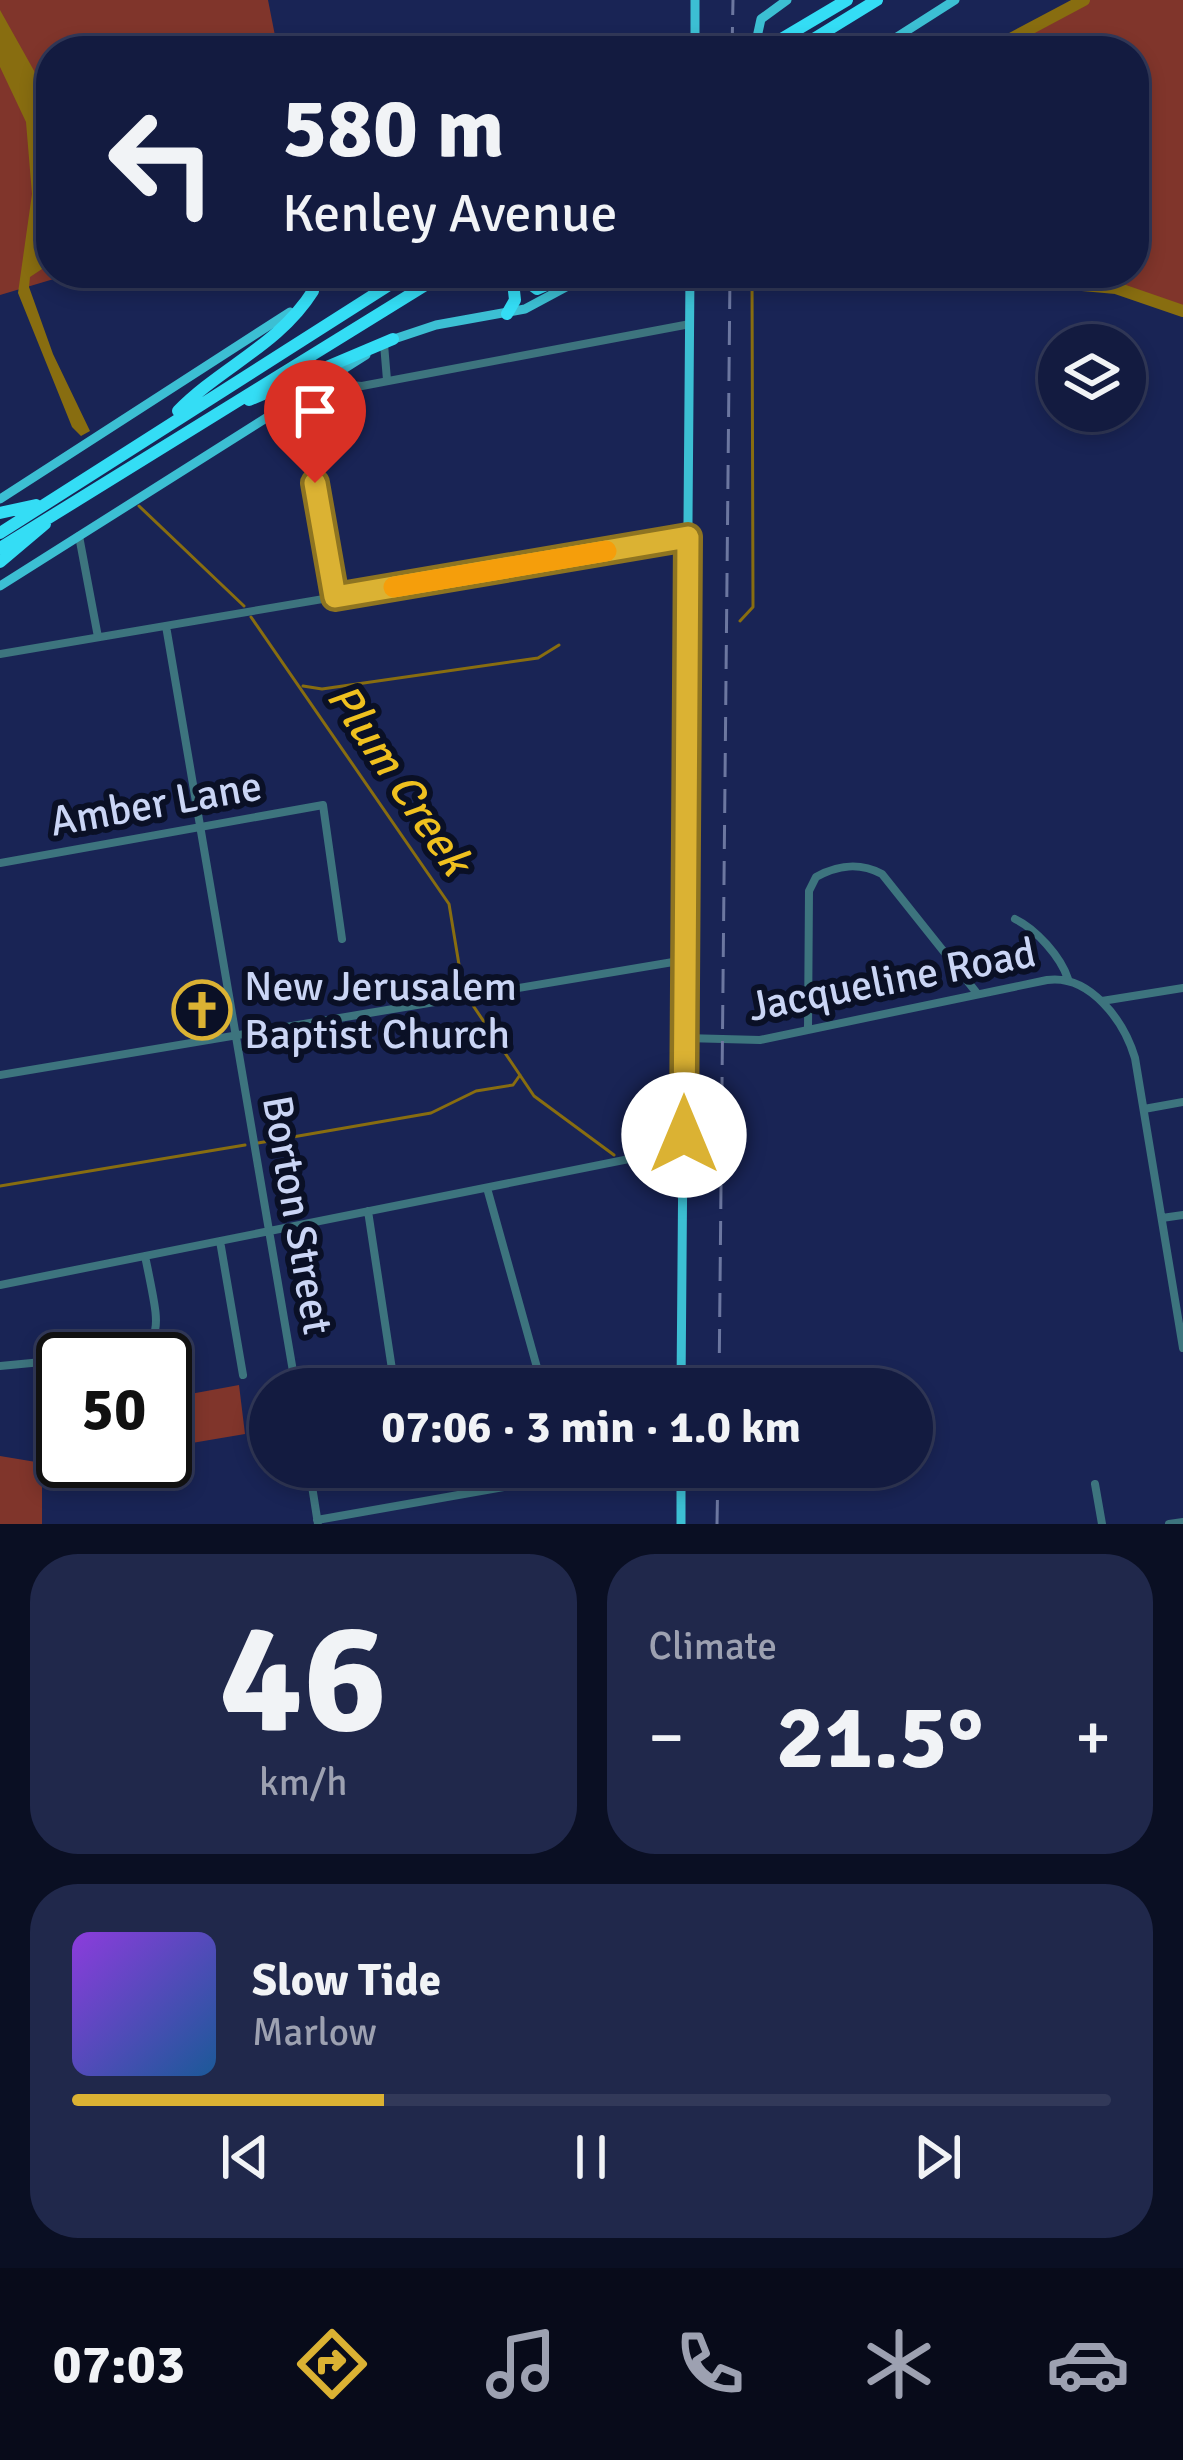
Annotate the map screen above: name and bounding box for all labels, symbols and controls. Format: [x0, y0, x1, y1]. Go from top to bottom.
text: 580 m [282, 77, 504, 181]
icon: left [84, 84, 240, 240]
text: Kenley Avenue [282, 180, 617, 247]
map controls [1038, 324, 1146, 432]
button: layers [1038, 324, 1146, 432]
pin [264, 360, 366, 483]
icon: arrive [282, 378, 348, 444]
water label: Plum Creek [315, 673, 485, 888]
street label: Amber Lane [46, 760, 266, 848]
street label: Jacqueline Road [744, 927, 1040, 1033]
place label: New Jerusalem Baptist Church [244, 961, 517, 1060]
church icon: New Jerusalem Baptist Church [171, 979, 233, 1041]
position arrow [621, 1072, 747, 1198]
street label: Borton Street [251, 1092, 343, 1338]
speed limit sign: 50 [36, 1332, 192, 1488]
text: 07:06 · 3 min · 1.0 km [381, 1400, 801, 1455]
text: 46 [219, 1583, 387, 1776]
text: Climate [649, 1622, 777, 1670]
text: 21.5° [776, 1682, 984, 1793]
text: − [649, 1697, 684, 1778]
text: + [1075, 1697, 1111, 1778]
text: km/h [259, 1758, 347, 1806]
text: Slow Tide [252, 1953, 441, 2008]
text: Marlow [252, 2008, 377, 2056]
icon: previous [212, 2124, 278, 2190]
icon: pause [558, 2124, 624, 2190]
icon: next [905, 2124, 971, 2190]
icon: directions [290, 2322, 374, 2406]
icon: music [479, 2322, 563, 2406]
icon: phone [668, 2322, 752, 2406]
icon: climate [857, 2322, 941, 2406]
icon: car [1046, 2322, 1130, 2406]
text: 07:03 [53, 2331, 185, 2398]

